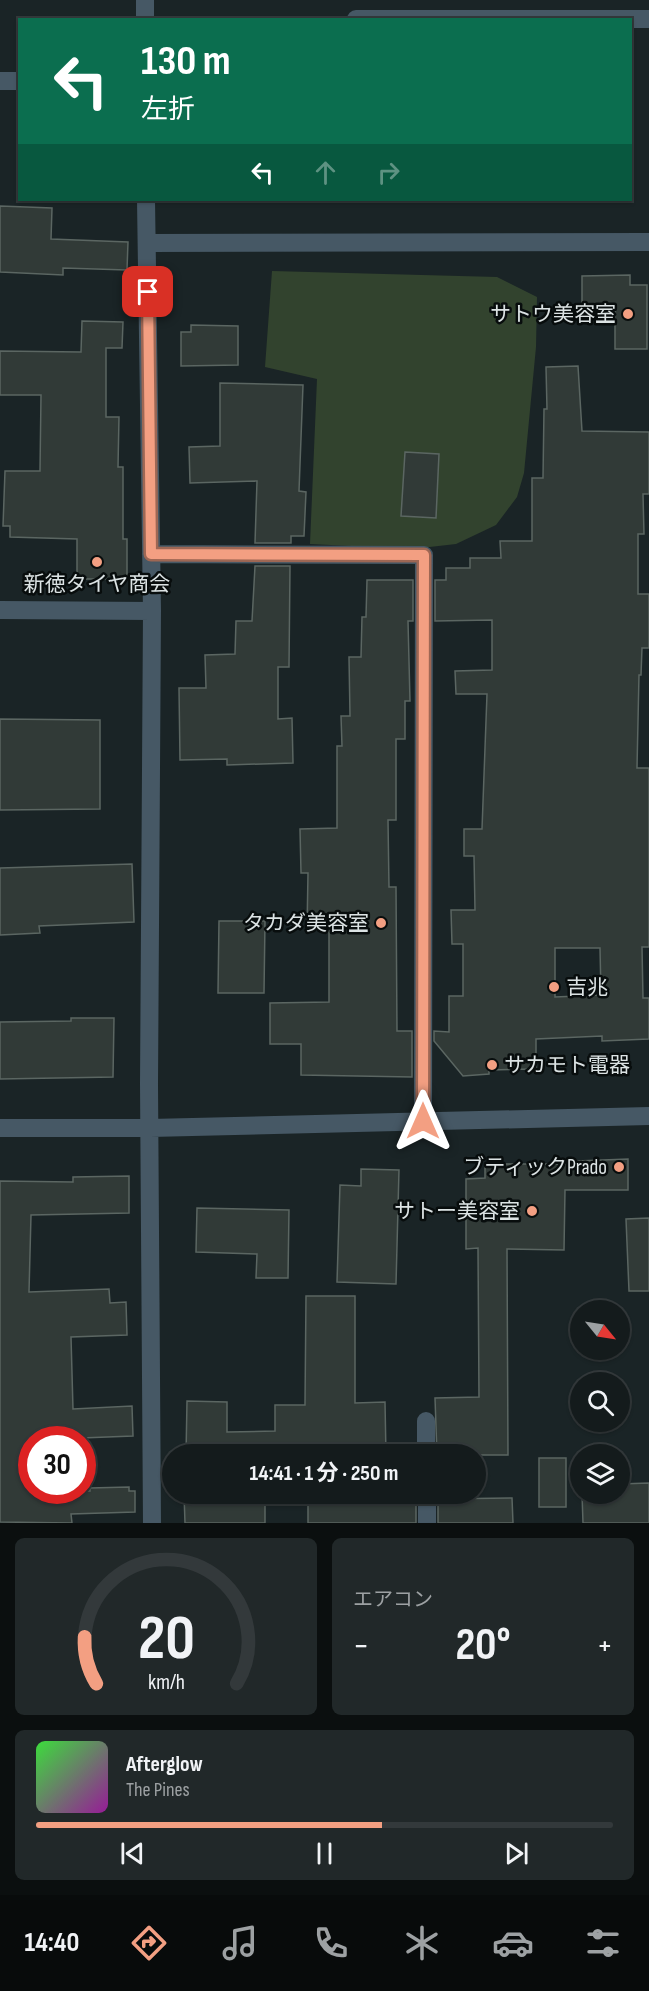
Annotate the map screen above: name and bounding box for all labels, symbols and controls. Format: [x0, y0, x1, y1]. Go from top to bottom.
text: 130 m [141, 36, 231, 87]
icon: left [42, 42, 120, 120]
text: 左折 [141, 94, 195, 126]
icon: left [246, 156, 279, 189]
icon: ahead [309, 156, 342, 189]
icon: right [372, 156, 405, 189]
pin [122, 266, 173, 317]
icon: arrive [131, 275, 164, 308]
place label: サトウ美容室 [490, 302, 616, 327]
marker: サトウ美容室 [621, 307, 635, 321]
marker: 新徳タイヤ商会 [90, 555, 104, 569]
place label: 新徳タイヤ商会 [24, 572, 170, 597]
place label: タカダ美容室 [243, 911, 369, 936]
marker: タカダ美容室 [374, 916, 388, 930]
place label: 吉兆 [566, 975, 608, 1000]
marker: 吉兆 [547, 980, 561, 994]
place label: サカモト電器 [504, 1053, 630, 1078]
marker: サカモト電器 [485, 1058, 499, 1072]
position arrow [391, 1089, 455, 1153]
place label: ブティックPrado [463, 1155, 607, 1180]
marker: ブティックPrado [612, 1160, 626, 1174]
place label: サトー美容室 [394, 1199, 520, 1224]
marker: サトー美容室 [525, 1204, 539, 1218]
north arrow [570, 1300, 630, 1360]
map controls [570, 1300, 630, 1504]
button: search [570, 1372, 630, 1432]
speed limit sign: 30 [18, 1426, 96, 1504]
button: layers [570, 1444, 630, 1504]
text: 14:41 · 1 分 · 250 m [250, 1460, 398, 1487]
text: エアコン [353, 1588, 433, 1612]
text: 20 [137, 1602, 195, 1677]
text: 20° [455, 1618, 511, 1673]
text: − [353, 1626, 369, 1666]
text: + [597, 1626, 613, 1666]
text: km/h [147, 1670, 185, 1695]
text: Afterglow [126, 1751, 203, 1778]
text: The Pines [126, 1778, 190, 1802]
icon: previous [116, 1837, 149, 1870]
icon: pause [308, 1837, 341, 1870]
icon: next [500, 1837, 533, 1870]
icon: directions [128, 1922, 170, 1964]
icon: music [219, 1922, 261, 1964]
icon: phone [310, 1922, 352, 1964]
icon: climate [401, 1922, 443, 1964]
icon: car [492, 1922, 534, 1964]
icon: filters [582, 1922, 624, 1964]
text: 14:40 [24, 1927, 79, 1959]

